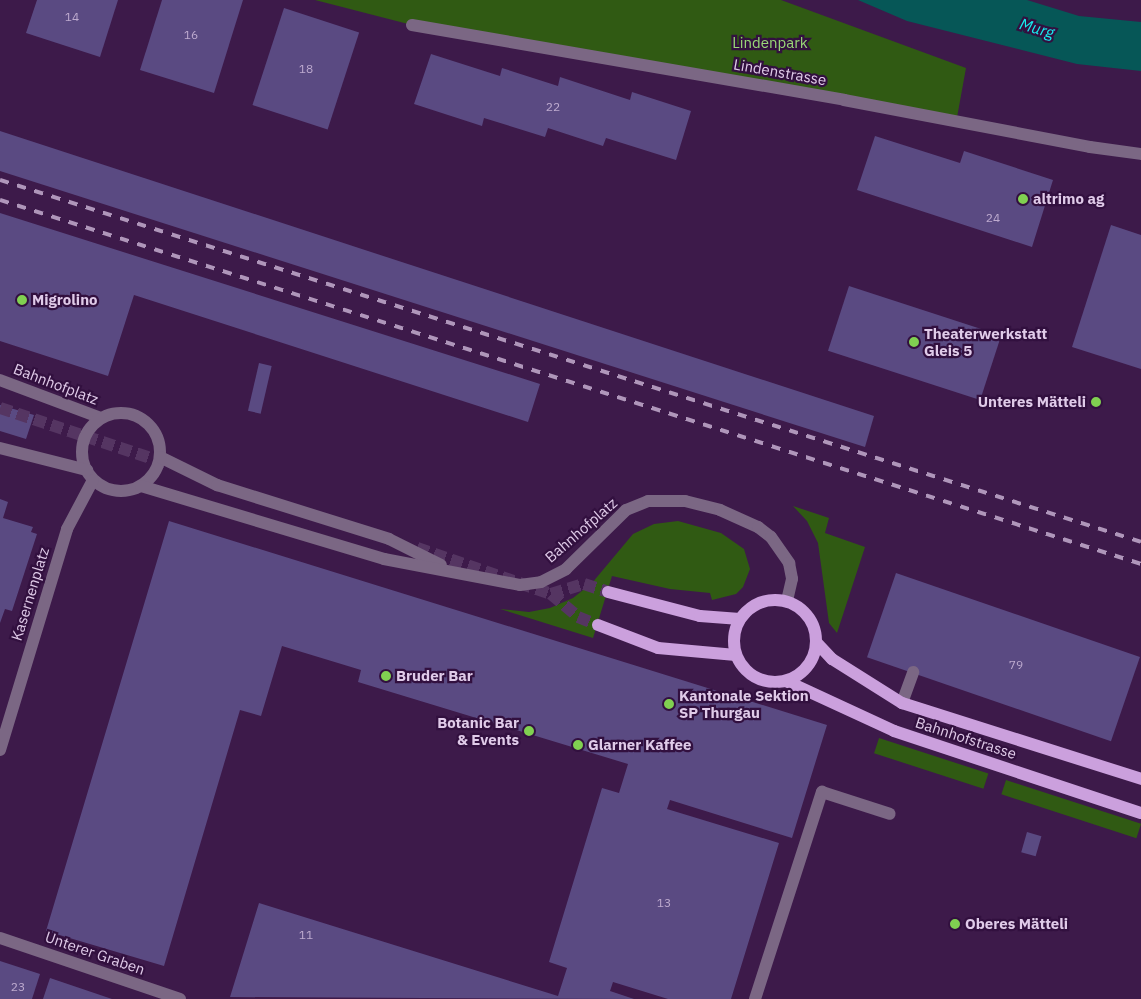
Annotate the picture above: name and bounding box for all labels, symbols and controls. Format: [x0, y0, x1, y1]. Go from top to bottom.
house number: 14 [65, 10, 79, 24]
water label: Murg [1017, 14, 1057, 42]
house number: 16 [184, 28, 198, 42]
park label: Lindenpark [732, 34, 808, 52]
street label: Lindenstrasse [732, 55, 828, 89]
house number: 18 [299, 62, 313, 76]
house number: 22 [546, 100, 560, 114]
place label: altrimo ag [1033, 190, 1104, 208]
marker: altrimo ag [1017, 193, 1029, 205]
house number: 24 [986, 211, 1000, 225]
place label: Migrolino [32, 291, 98, 309]
marker: Migrolino [16, 294, 28, 306]
place label: Theaterwerkstatt Gleis 5 [924, 324, 1047, 359]
marker: Theaterwerkstatt Gleis 5 [908, 336, 920, 348]
street label: Bahnhofplatz [11, 360, 101, 408]
place label: Unteres Mätteli [978, 393, 1086, 411]
marker: Unteres Mätteli [1090, 396, 1102, 408]
street label: Bahnhofplatz [541, 494, 621, 566]
street label: Kasernenplatz [7, 545, 53, 643]
house number: 79 [1009, 658, 1023, 672]
place label: Bruder Bar [396, 667, 473, 685]
marker: Bruder Bar [380, 670, 392, 682]
place label: Kantonale Sektion SP Thurgau [679, 686, 809, 721]
marker: Kantonale Sektion SP Thurgau [663, 698, 675, 710]
place label: Botanic Bar & Events [437, 713, 519, 748]
street label: Bahnhofstrasse [913, 713, 1019, 763]
marker: Botanic Bar & Events [523, 725, 535, 737]
place label: Glarner Kaffee [588, 736, 691, 754]
marker: Glarner Kaffee [572, 739, 584, 751]
house number: 13 [657, 896, 671, 910]
place label: Oberes Mätteli [965, 915, 1068, 933]
marker: Oberes Mätteli [949, 918, 961, 930]
street label: Unterer Graben [43, 928, 147, 978]
house number: 11 [299, 928, 313, 942]
house number: 23 [11, 980, 25, 994]

